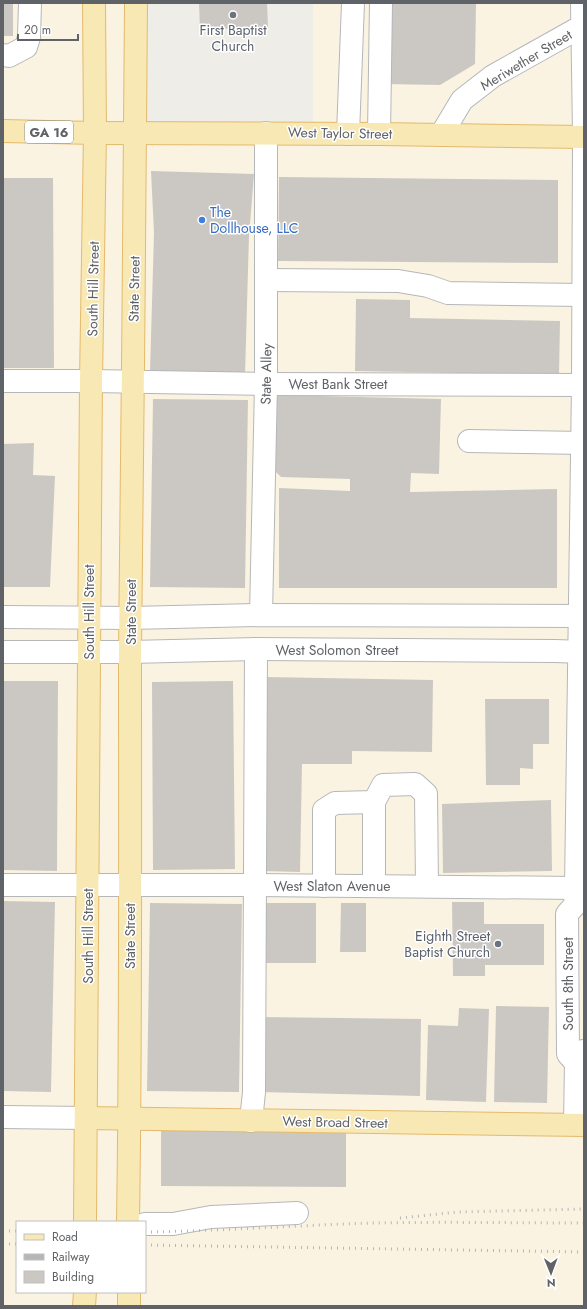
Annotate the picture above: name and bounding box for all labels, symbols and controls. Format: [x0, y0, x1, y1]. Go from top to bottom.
marker: First Baptist Church [228, 10, 238, 20]
scale bar [18, 16, 78, 42]
place label: First Baptist Church [199, 20, 267, 56]
text: 20 m [24, 21, 51, 39]
street label: Meriwether Street [476, 24, 576, 95]
road number: GA 16 [25, 121, 73, 143]
street label: West Taylor Street [288, 122, 393, 144]
place label: The Dollhouse, LLC [210, 202, 298, 238]
marker: The Dollhouse, LLC [197, 215, 207, 225]
street label: South Hill Street [82, 241, 104, 337]
street label: State Street [123, 255, 145, 322]
street label: State Alley [255, 342, 277, 405]
street label: West Bank Street [289, 374, 388, 394]
street label: South Hill Street [79, 564, 99, 660]
street label: State Street [121, 578, 141, 645]
street label: West Solomon Street [276, 640, 399, 660]
street label: West Slaton Avenue [274, 876, 390, 896]
street label: South Hill Street [78, 888, 98, 984]
street label: State Street [120, 902, 140, 969]
place label: Eighth Street Baptist Church [404, 926, 491, 962]
street label: South 8th Street [558, 937, 578, 1031]
marker: Eighth Street Baptist Church [493, 939, 503, 949]
street label: West Broad Street [282, 1111, 389, 1133]
legend [16, 1221, 146, 1293]
text: Road [52, 1228, 78, 1246]
text: Railway [52, 1248, 90, 1266]
north arrow [531, 1253, 571, 1293]
text: Building [52, 1268, 94, 1286]
text: N [547, 1275, 556, 1291]

